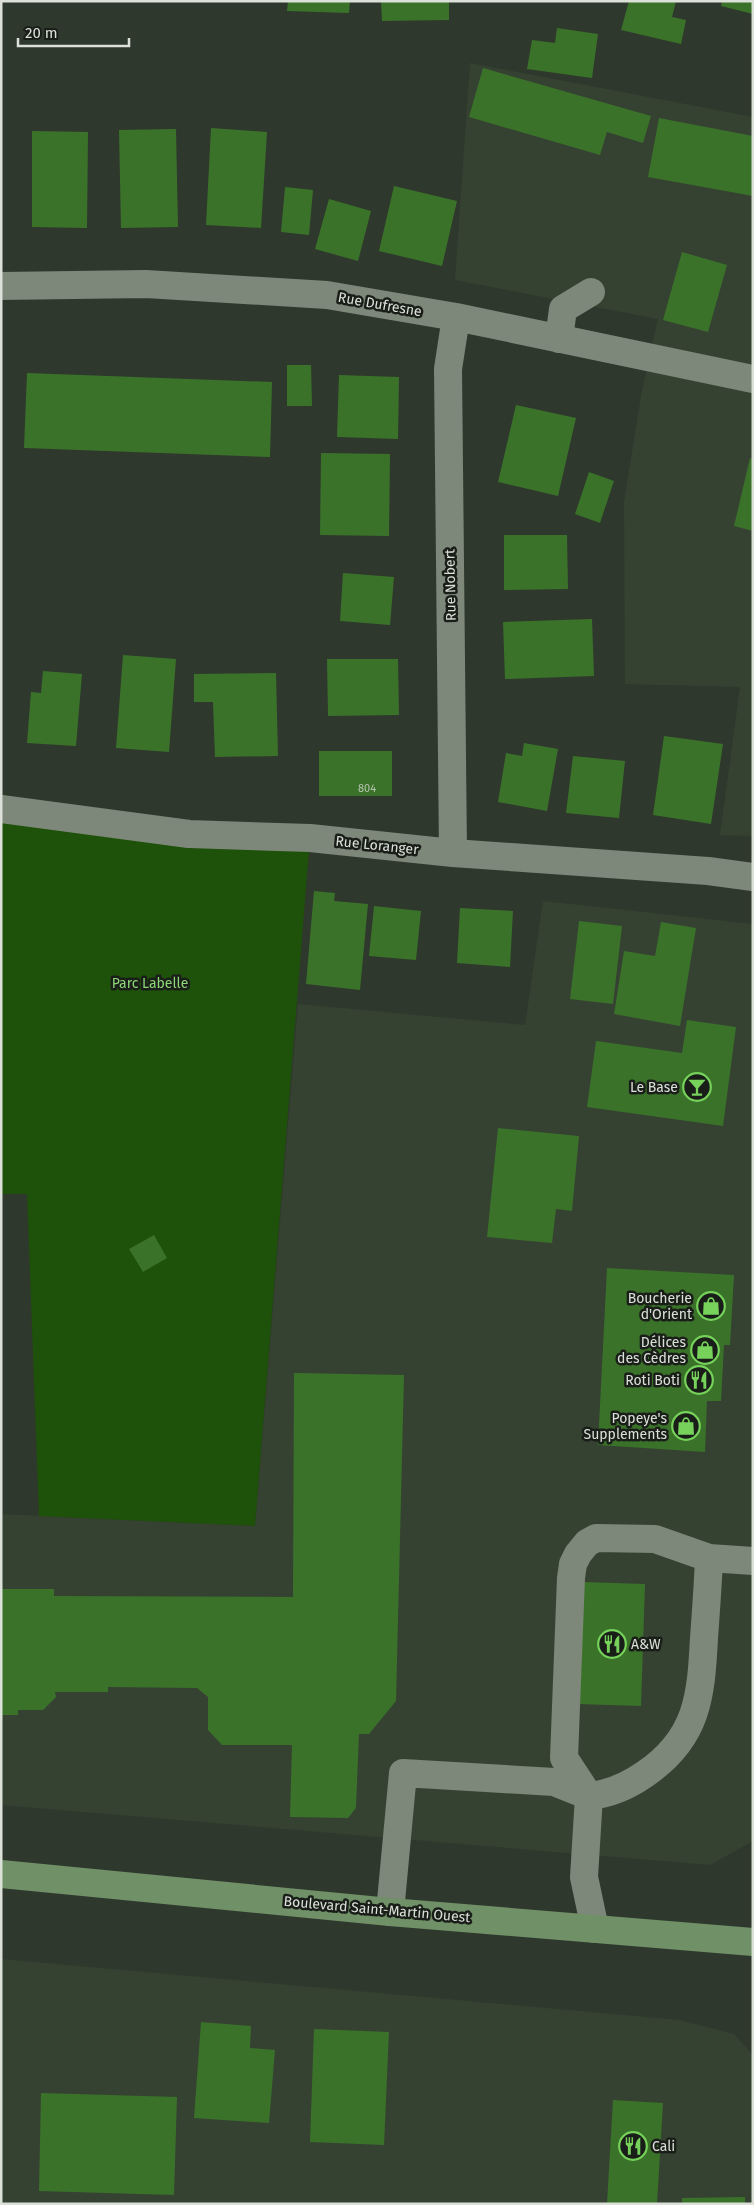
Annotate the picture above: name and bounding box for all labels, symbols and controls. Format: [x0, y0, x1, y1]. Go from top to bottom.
scale bar [18, 15, 129, 47]
text: 20 m [25, 24, 58, 42]
street label: Rue Dufresne [337, 289, 423, 320]
street label: Rue Nobert [441, 548, 460, 621]
house number: 804 [358, 782, 376, 795]
street label: Rue Loranger [334, 833, 420, 858]
park label: Parc Labelle [112, 975, 188, 992]
bar icon: Le Base [682, 1072, 712, 1102]
place label: Le Base [630, 1079, 678, 1096]
place label: Boucherie d'Orient [628, 1290, 693, 1323]
shop icon: Boucherie d'Orient [696, 1291, 726, 1321]
place label: Délices des Cèdres [617, 1334, 686, 1367]
shop icon: Délices des Cèdres [690, 1335, 720, 1365]
restaurant icon: Roti Boti [684, 1365, 714, 1395]
place label: Roti Boti [625, 1372, 680, 1389]
place label: Popeye's Supplements [584, 1410, 667, 1443]
shop icon: Popeye's Supplements [671, 1411, 701, 1441]
restaurant icon: A&W [597, 1629, 627, 1659]
place label: A&W [631, 1636, 661, 1653]
street label: Boulevard Saint-Martin Ouest [283, 1893, 472, 1926]
restaurant icon: Cali [618, 2131, 648, 2161]
place label: Cali [652, 2138, 675, 2155]

